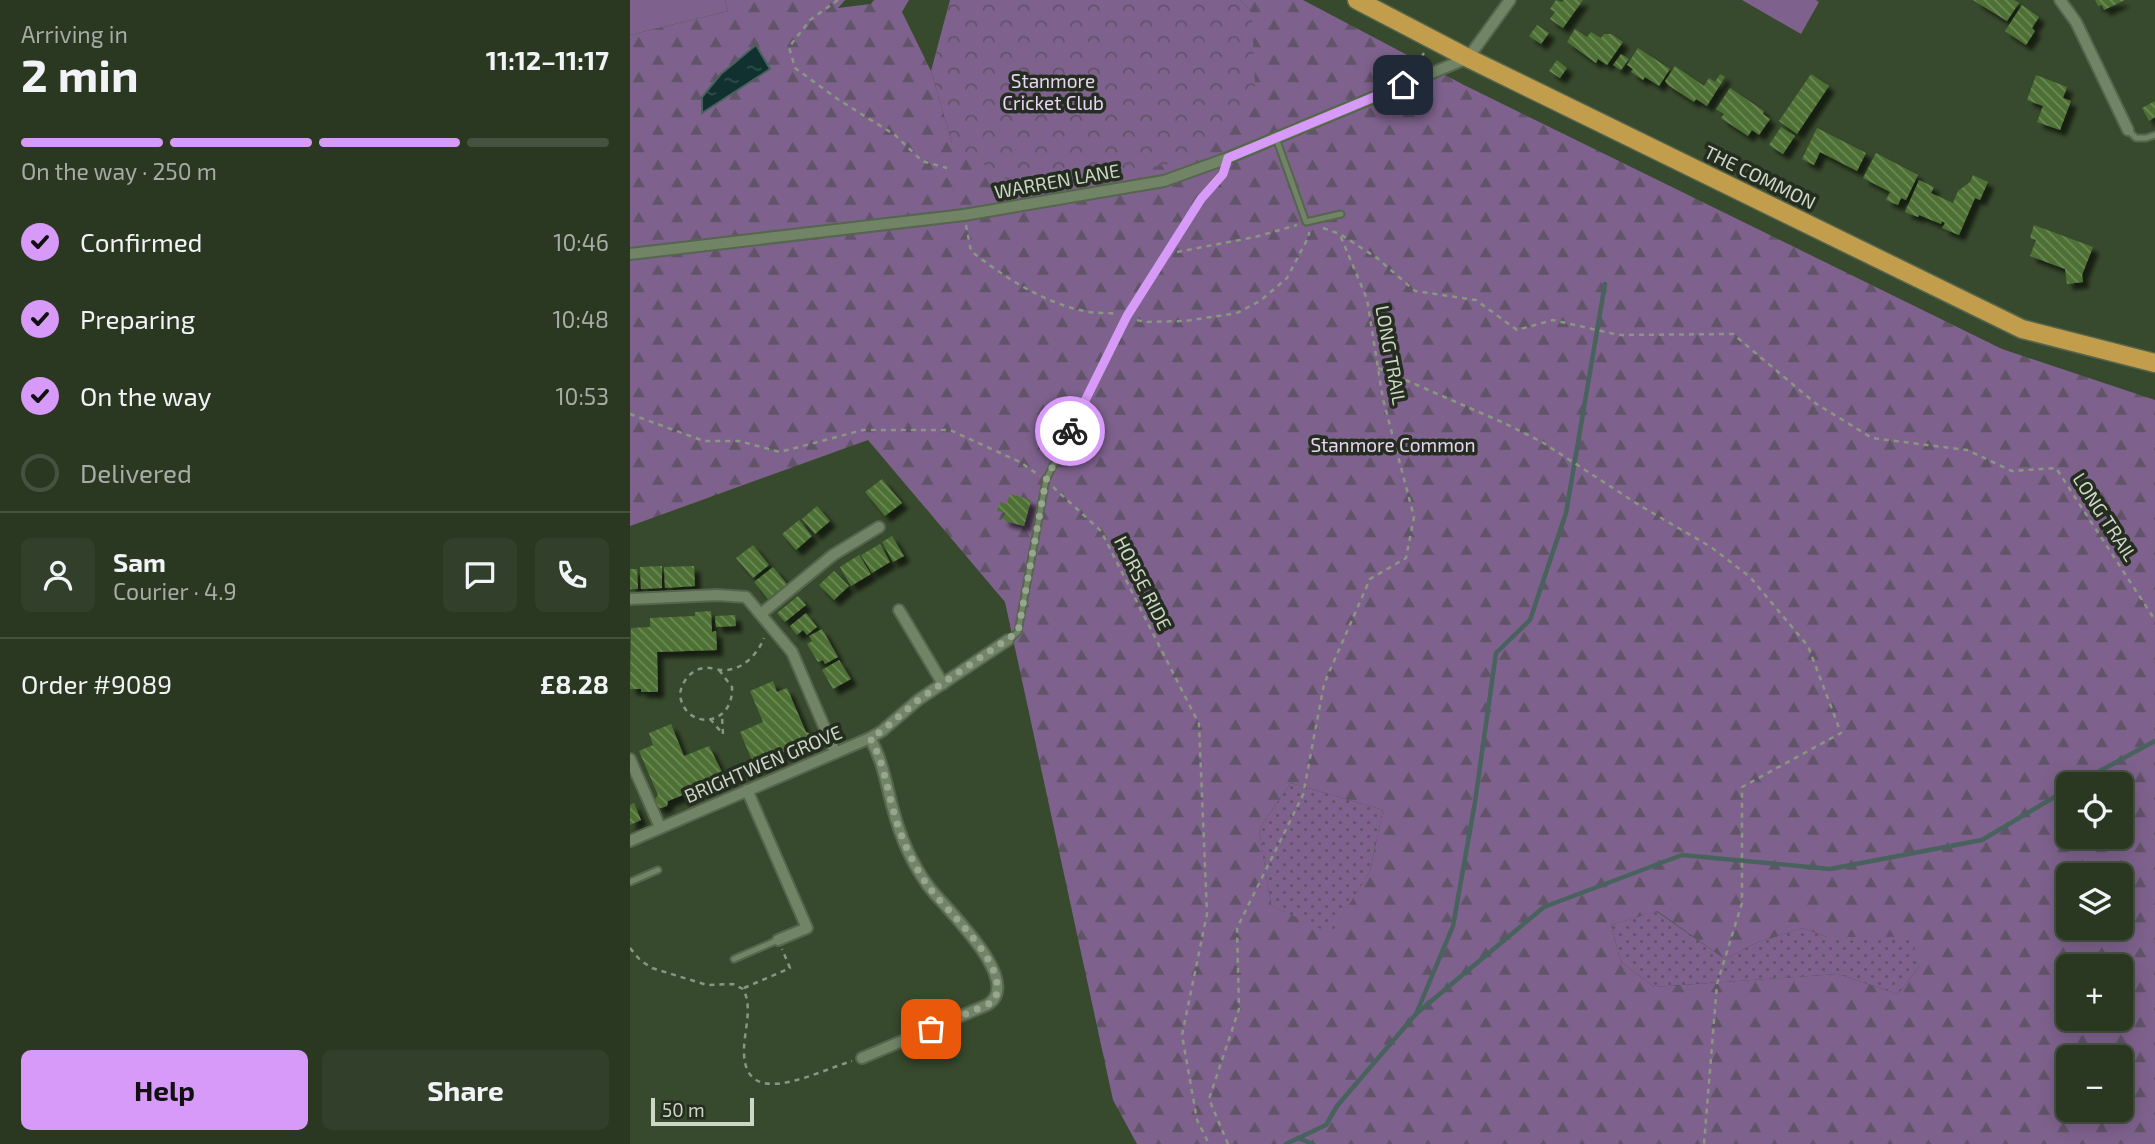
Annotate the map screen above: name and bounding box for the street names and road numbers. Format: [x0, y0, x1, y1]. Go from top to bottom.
street label: THE COMMON [1701, 140, 1820, 213]
street label: WARREN LANE [992, 158, 1121, 203]
street label: LONG TRAIL [1371, 303, 1412, 407]
street label: LONG TRAIL [2068, 468, 2143, 565]
street label: HORSE RIDE [1110, 532, 1177, 634]
street label: BRIGHTWEN GROVE [681, 720, 845, 807]

